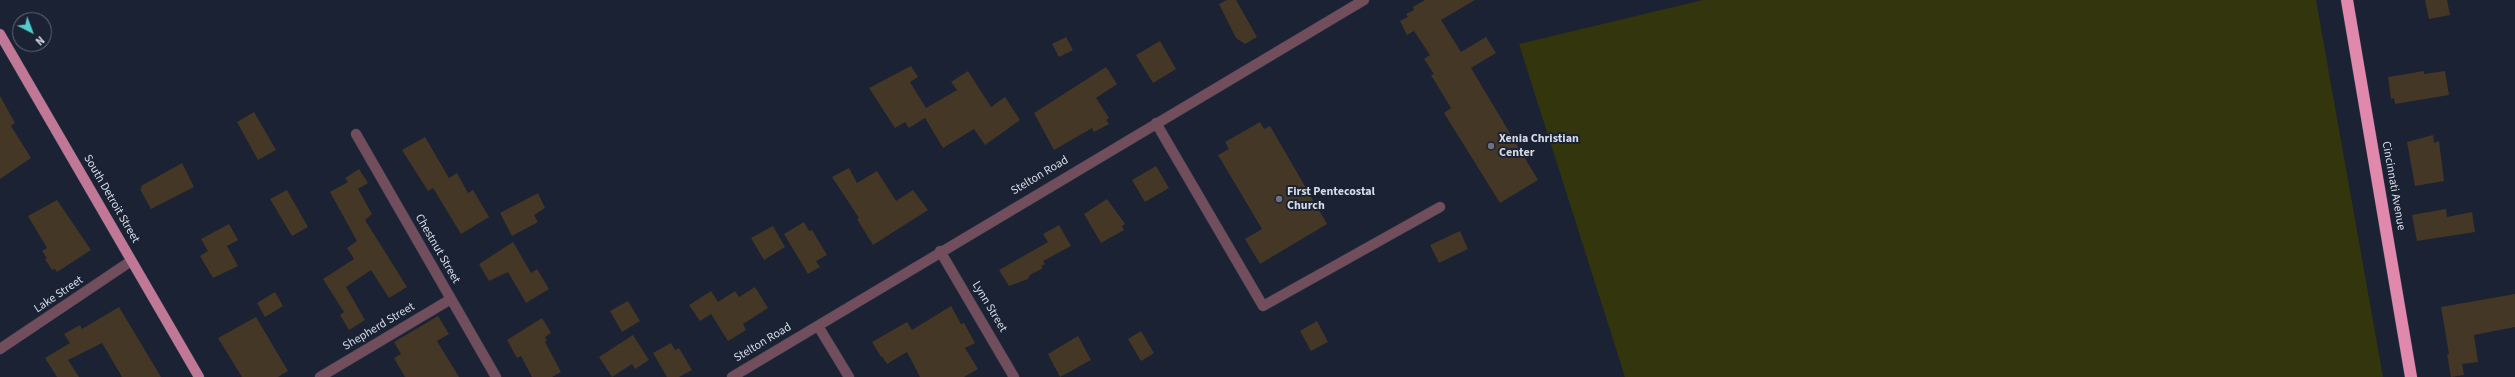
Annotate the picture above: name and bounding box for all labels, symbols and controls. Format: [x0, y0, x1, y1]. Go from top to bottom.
north arrow [12, 12, 52, 52]
text: N [32, 33, 47, 49]
place label: Xenia Christian Center [1499, 132, 1579, 160]
street label: Cincinnati Avenue [2378, 140, 2408, 232]
marker: Xenia Christian Center [1486, 141, 1496, 151]
street label: South Detroit Street [80, 152, 142, 246]
street label: Stelton Road [1009, 153, 1071, 199]
place label: First Pentecostal Church [1287, 185, 1375, 213]
marker: First Pentecostal Church [1274, 194, 1284, 204]
street label: Chestnut Street [411, 212, 463, 286]
street label: Lake Street [32, 273, 86, 317]
street label: Lynn Street [968, 279, 1010, 335]
street label: Shepherd Street [340, 300, 418, 354]
street label: Stelton Road [732, 320, 794, 366]

